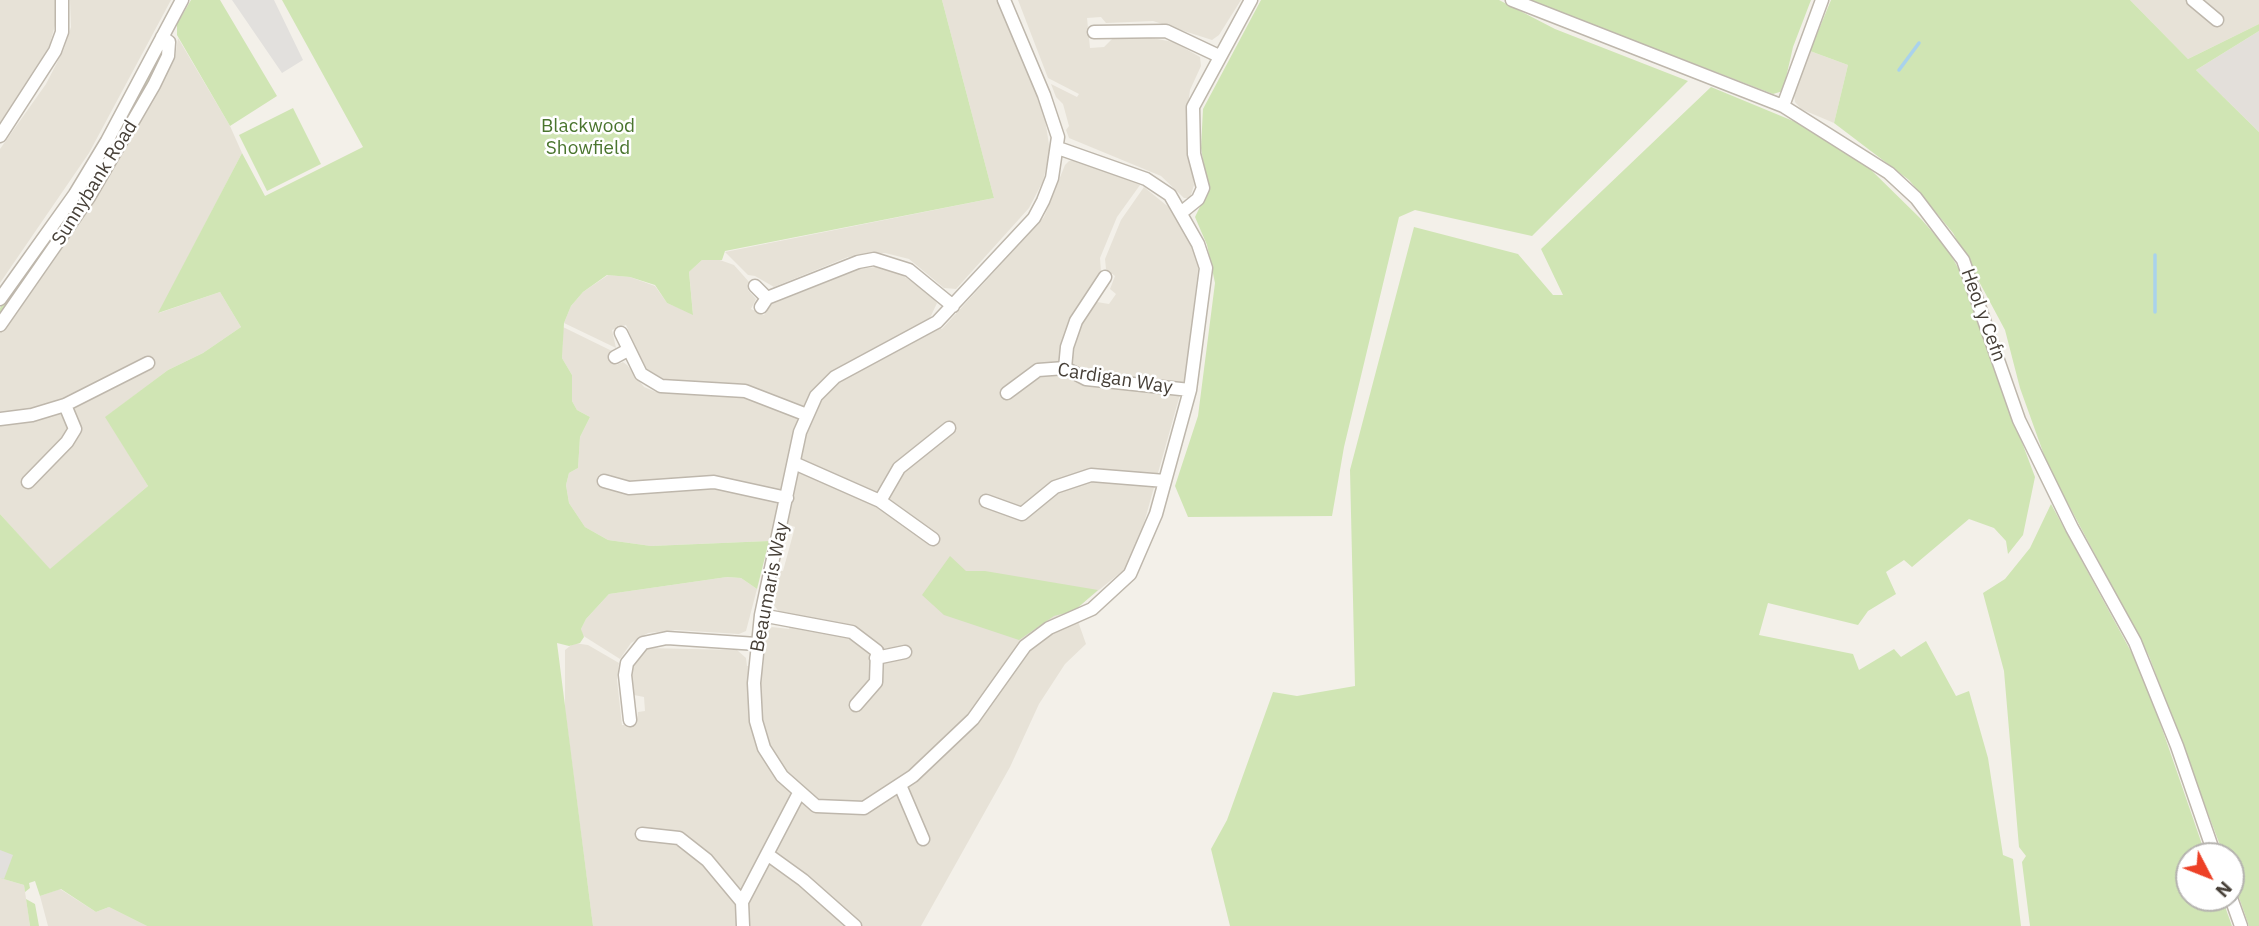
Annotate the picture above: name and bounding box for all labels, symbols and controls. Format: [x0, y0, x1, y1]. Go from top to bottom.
street label: Sunnybank Road [47, 116, 143, 250]
park label: Blackwood Showfield [541, 116, 635, 160]
street label: Heol y Cefn [1956, 265, 2010, 365]
street label: Cardigan Way [1056, 359, 1174, 399]
street label: Beaumaris Way [746, 520, 794, 654]
north arrow [2175, 842, 2245, 912]
text: N [2211, 877, 2238, 903]

